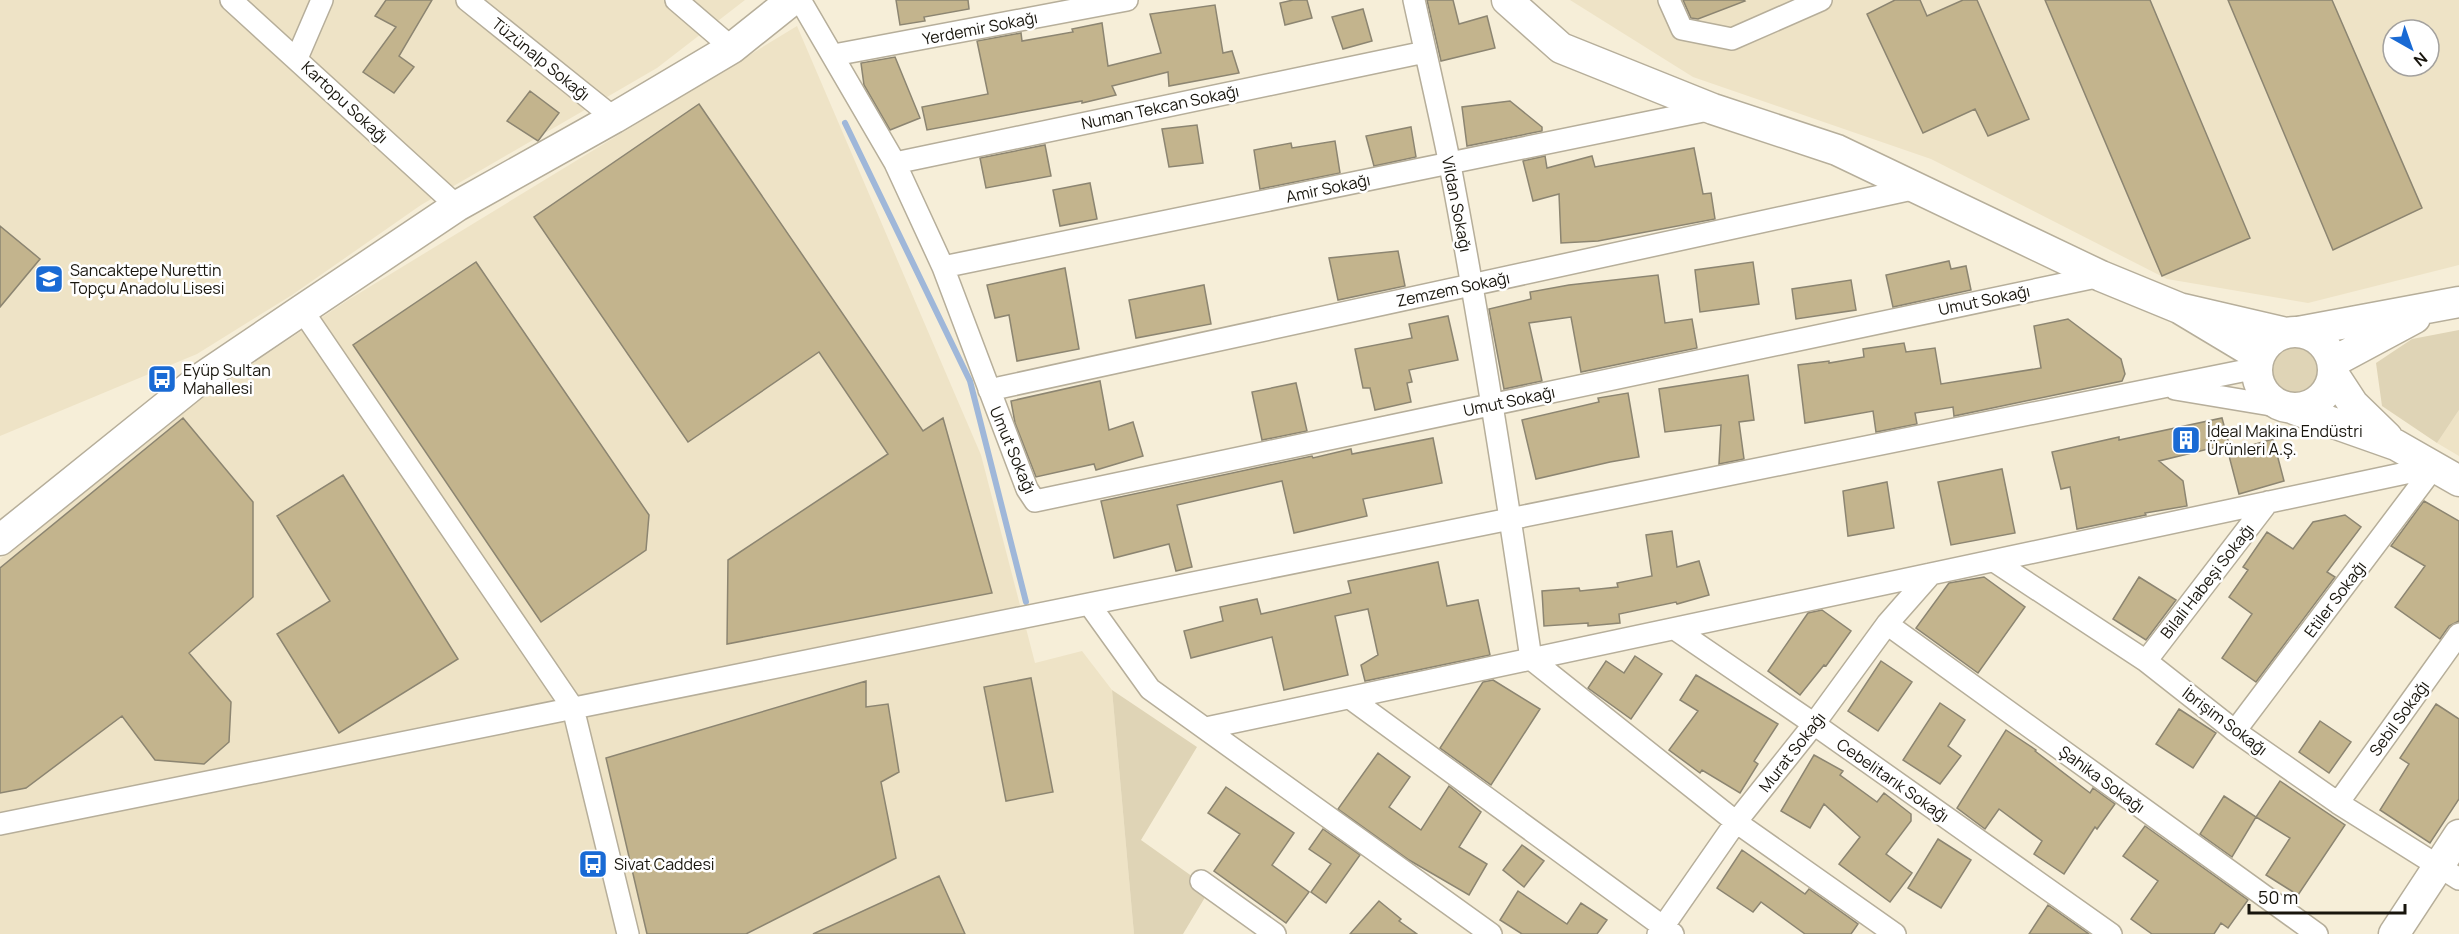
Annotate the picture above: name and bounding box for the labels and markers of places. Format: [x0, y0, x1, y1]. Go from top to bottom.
place label: Sancaktepe Nurettin Topçu Anadolu Lisesi [70, 259, 224, 299]
school or university icon: Sancaktepe Nurettin Topçu Anadolu Lisesi [33, 263, 65, 295]
place label: Eyüp Sultan Mahallesi [183, 359, 271, 399]
bus stop icon: Eyüp Sultan Mahallesi [146, 363, 178, 395]
place label: İdeal Makina Endüstri Ürünleri A.Ş. [2207, 420, 2363, 460]
building icon: İdeal Makina Endüstri Ürünleri A.Ş. [2170, 424, 2202, 456]
bus stop icon: Sivat Caddesi [577, 848, 609, 880]
place label: Sivat Caddesi [614, 853, 715, 875]

